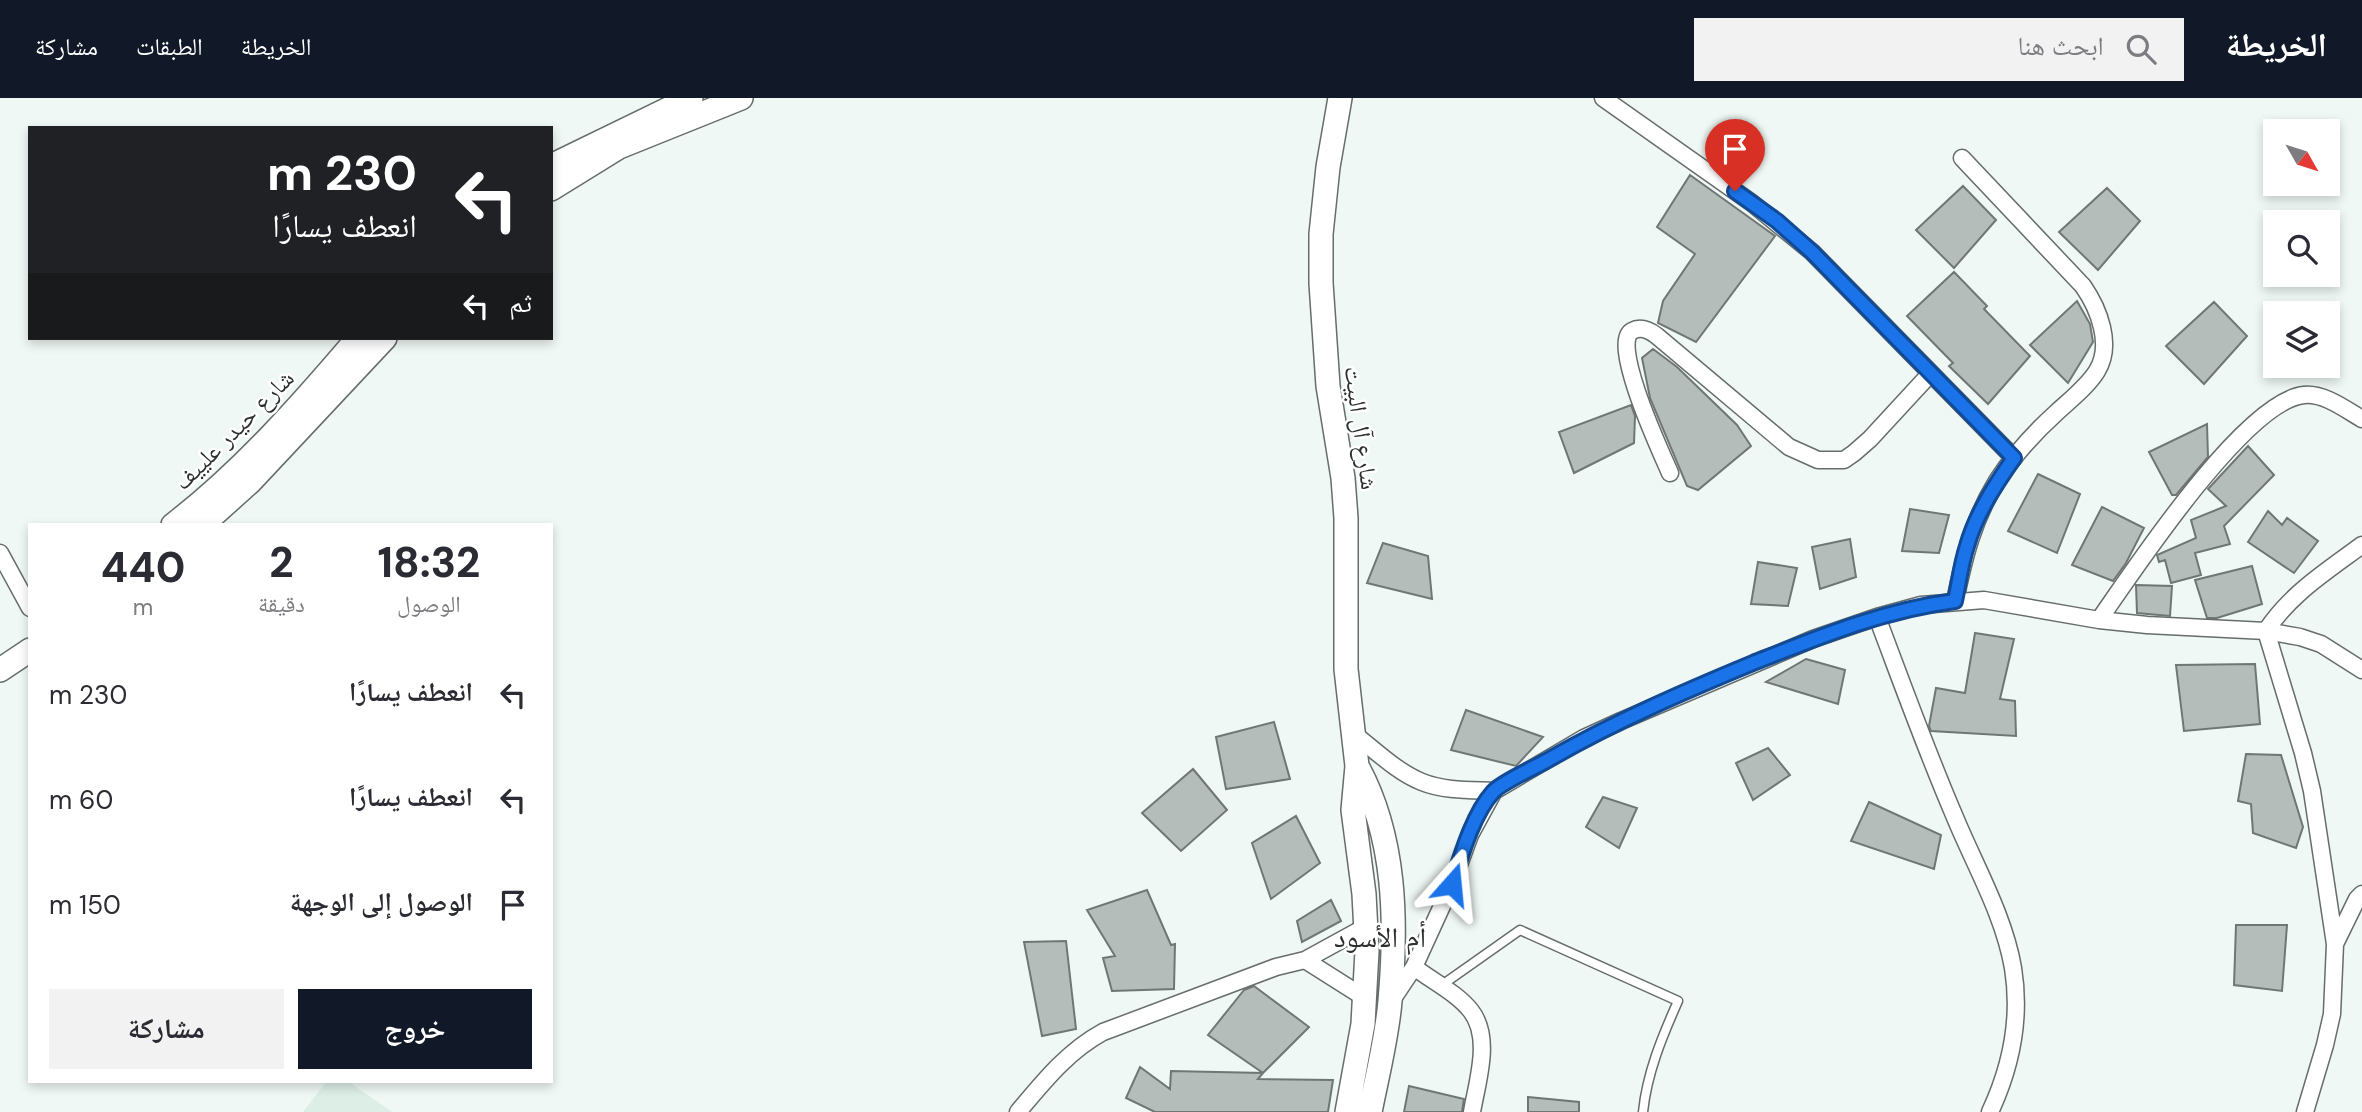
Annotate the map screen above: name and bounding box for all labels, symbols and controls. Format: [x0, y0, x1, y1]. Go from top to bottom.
search box [1694, 18, 2184, 81]
text: الخريطة [2226, 23, 2327, 66]
text: ابحث هنا [2018, 29, 2104, 63]
icon: search [2122, 30, 2160, 68]
text: مشاركة [35, 31, 98, 62]
text: الطبقات [136, 31, 203, 62]
text: الخريطة [241, 31, 311, 62]
pin [1705, 119, 1765, 191]
north arrow [2263, 119, 2340, 196]
map controls [2263, 119, 2340, 378]
icon: arrive [1716, 130, 1754, 168]
text: 230 m [267, 141, 417, 205]
icon: left [441, 154, 532, 245]
text: انعطف يسارًا [272, 205, 417, 247]
button: search [2263, 210, 2340, 287]
text: ثم [509, 286, 532, 320]
icon: left [457, 287, 495, 325]
button: layers [2263, 301, 2340, 378]
street label: شارع حيدر علييف [167, 363, 300, 496]
street label: شارع آل البيت [1337, 364, 1386, 492]
text: 2 [269, 535, 294, 590]
text: 18:32 [378, 535, 480, 590]
text: 440 [101, 540, 185, 595]
text: دقيقة [258, 589, 305, 619]
text: الوصول [397, 589, 461, 619]
text: m [133, 592, 153, 622]
text: انعطف يسارًا [349, 675, 473, 709]
icon: left [494, 676, 532, 714]
text: 230 m [49, 678, 127, 712]
text: انعطف يسارًا [349, 780, 473, 814]
icon: left [494, 781, 532, 819]
text: 60 m [49, 783, 113, 817]
position arrow [1415, 847, 1489, 921]
text: الوصول إلى الوجهة [290, 885, 473, 919]
icon: arrive [494, 886, 532, 924]
text: 150 m [49, 888, 121, 922]
district label: أم الأسود [1334, 919, 1426, 956]
button: مشاركة [49, 989, 284, 1069]
button: خروج [298, 989, 532, 1069]

